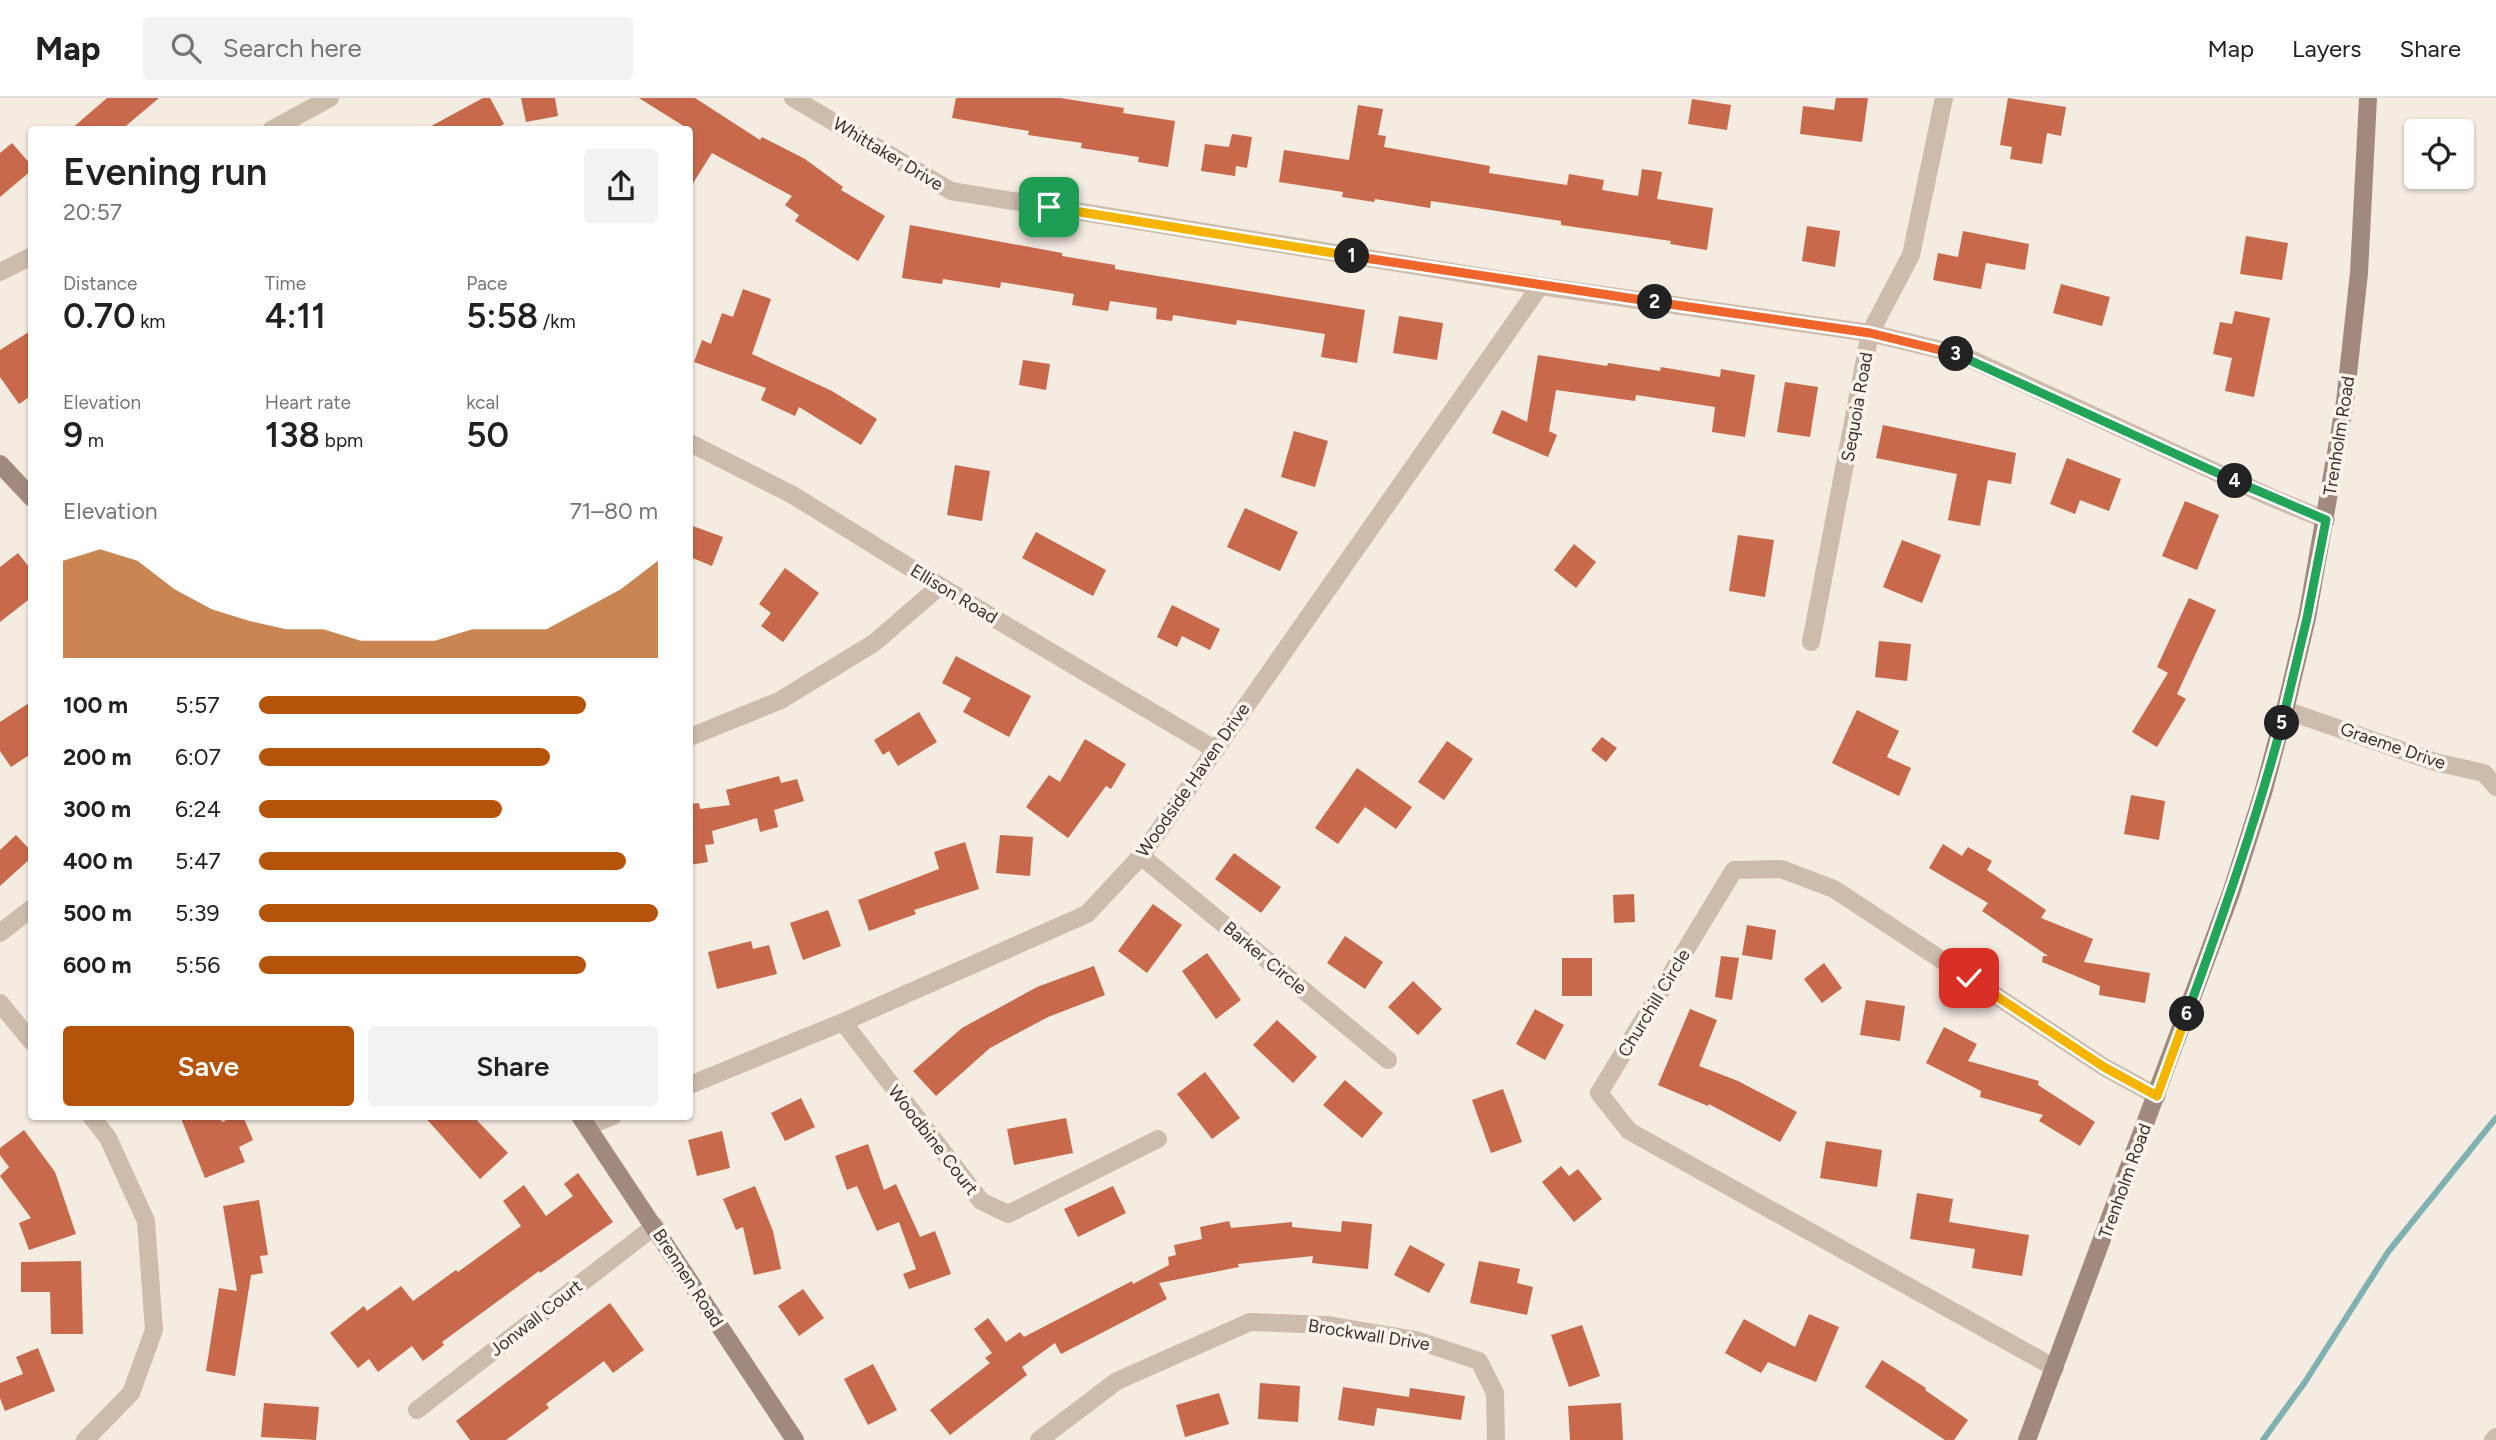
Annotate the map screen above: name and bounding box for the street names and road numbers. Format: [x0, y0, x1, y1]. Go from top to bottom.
street label: Whittaker Drive [829, 112, 947, 196]
street label: Sequoia Road [1837, 350, 1877, 464]
street label: Trenholm Road [2319, 375, 2359, 497]
street label: Ellison Road [907, 559, 1001, 629]
street label: Woodside Haven Drive [1132, 699, 1255, 861]
street label: Graeme Drive [2337, 718, 2449, 774]
street label: Barker Circle [1219, 917, 1311, 999]
street label: Churchill Circle [1613, 945, 1695, 1061]
street label: Woodbine Court [883, 1081, 983, 1199]
street label: Trenholm Road [2094, 1121, 2156, 1241]
street label: Brennen Road [648, 1225, 728, 1331]
street label: Jonwall Court [485, 1275, 587, 1361]
street label: Brockwall Drive [1307, 1315, 1432, 1356]

